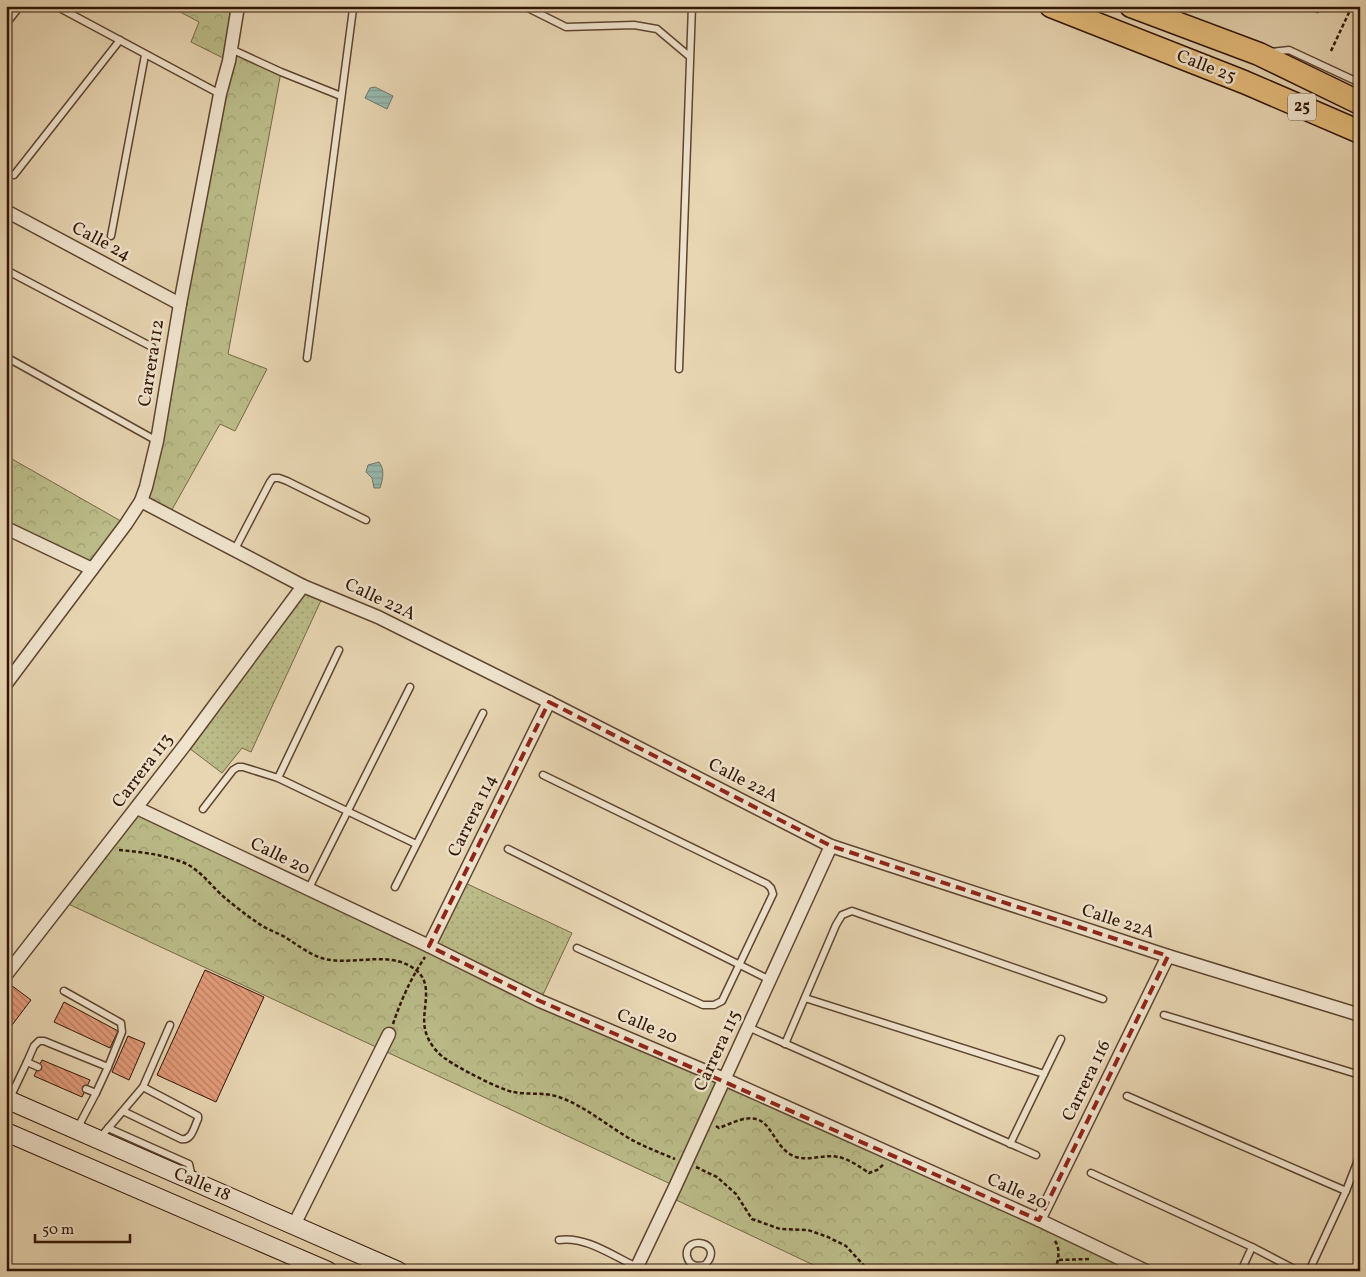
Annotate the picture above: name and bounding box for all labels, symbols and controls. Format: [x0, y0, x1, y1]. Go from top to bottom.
street label: Calle 25 [1173, 44, 1239, 90]
road number: 25 [1288, 94, 1316, 120]
street label: Calle 24 [67, 216, 135, 268]
street label: Carrera 112 [133, 318, 171, 408]
street label: Calle 22A [340, 573, 420, 627]
street label: Carrera 113 [107, 728, 179, 814]
street label: Calle 22A [704, 753, 783, 809]
street label: Carrera 114 [442, 770, 504, 862]
street label: Calle 20 [246, 832, 314, 882]
street label: Calle 22A [1078, 898, 1158, 946]
street label: Calle 20 [613, 1003, 681, 1051]
street label: Carrera 115 [688, 1006, 748, 1096]
street label: Carrera 116 [1057, 1036, 1117, 1126]
street label: Calle 18 [170, 1162, 234, 1208]
street label: Calle 20 [983, 1168, 1051, 1216]
scale bar [35, 1212, 130, 1244]
text: 50 m [42, 1220, 74, 1241]

